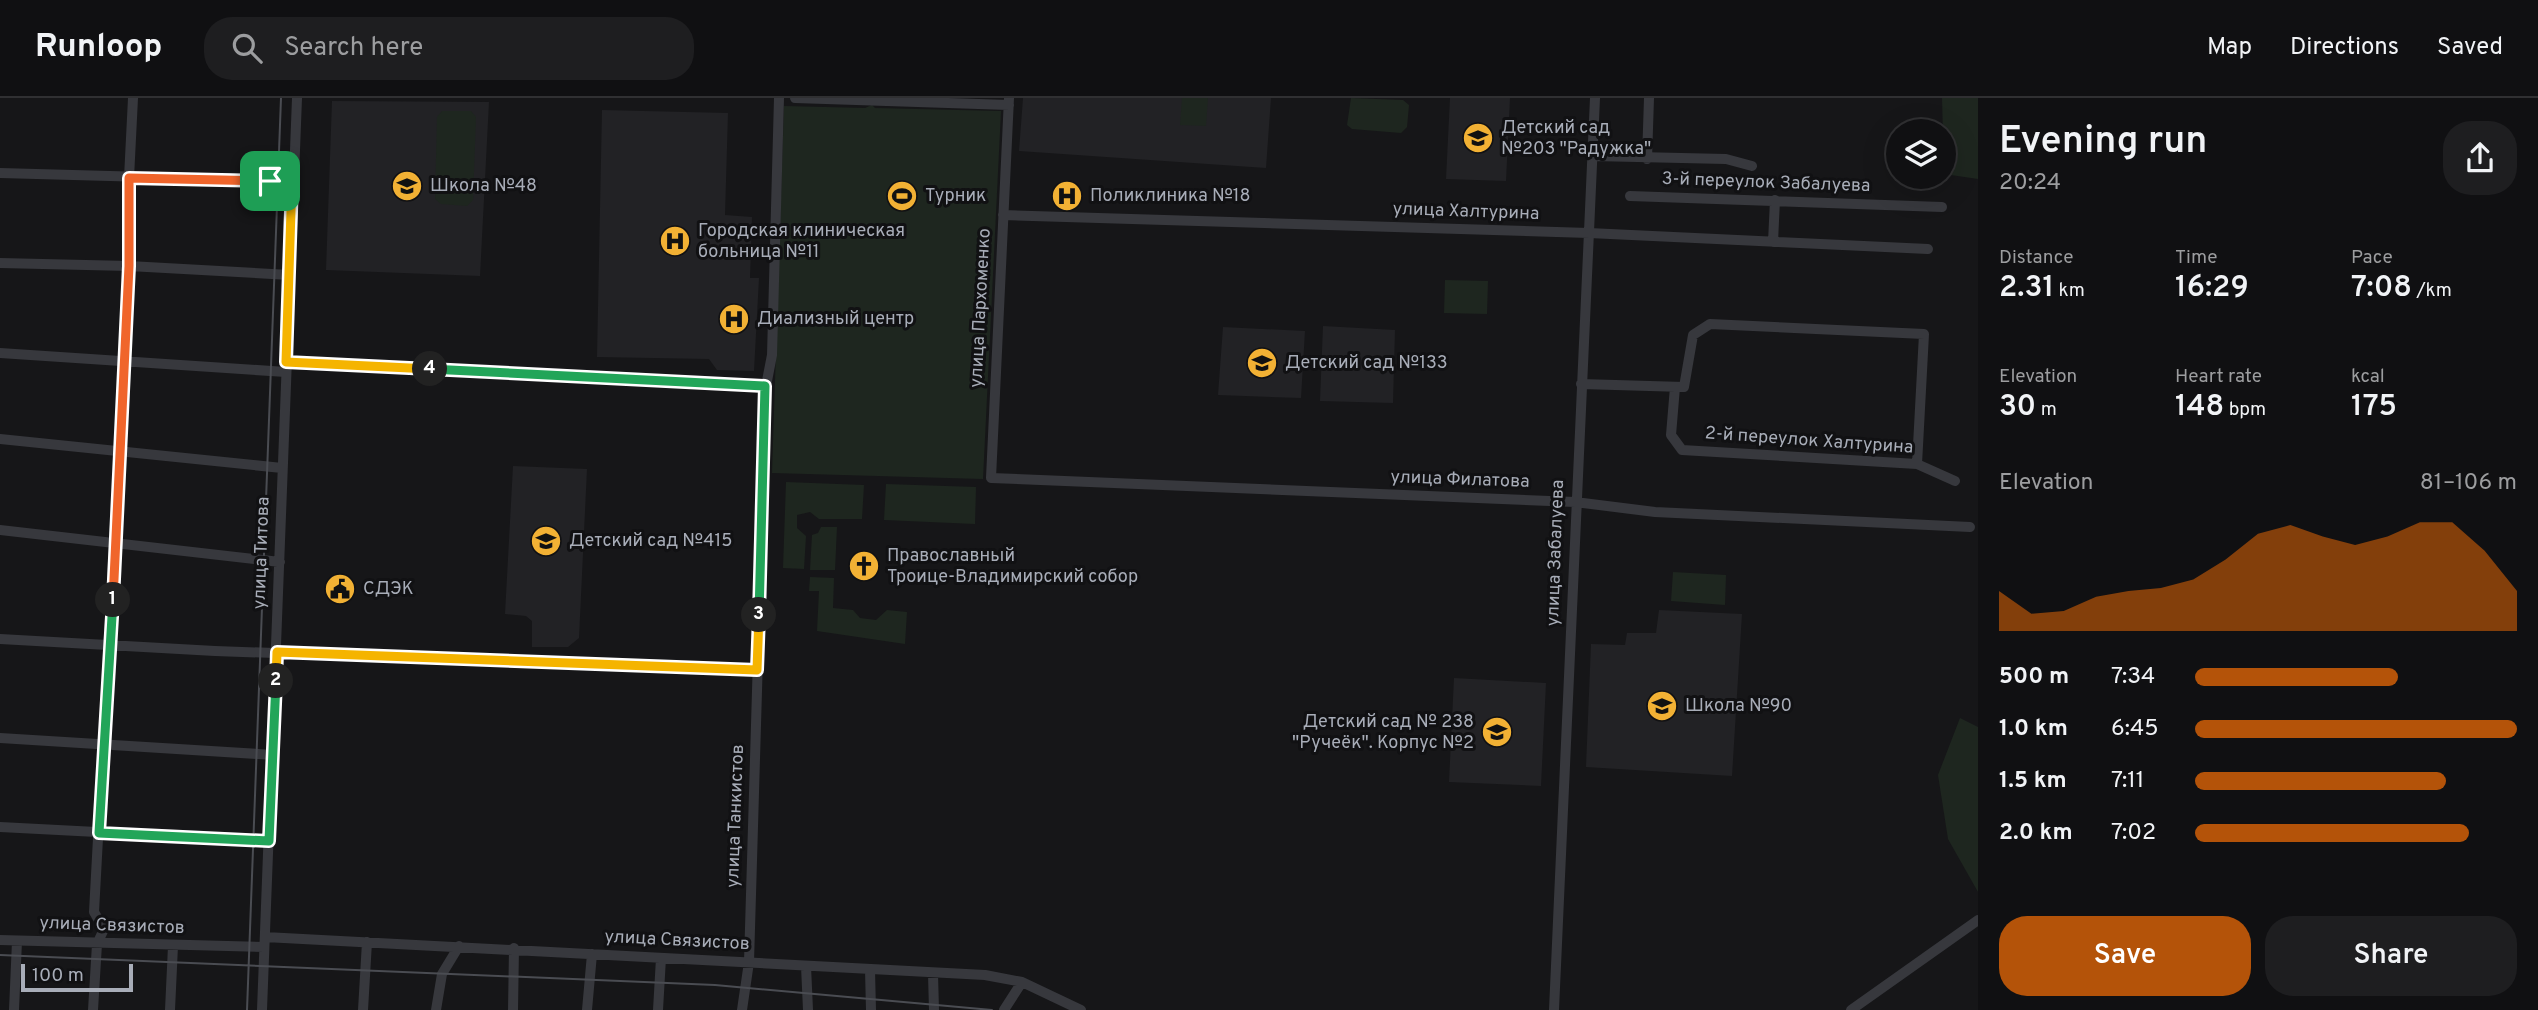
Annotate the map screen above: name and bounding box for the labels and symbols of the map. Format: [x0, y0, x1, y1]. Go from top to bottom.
place label: Детский сад №203 "Радужка" [1501, 117, 1651, 161]
school or university icon: Детский сад №203 "Радужка" [1461, 121, 1495, 155]
pin [240, 151, 300, 211]
street label: 3-й переулок Забалуева [1661, 168, 1871, 198]
school or university icon: Школа №48 [390, 169, 424, 203]
place label: Школа №48 [430, 175, 537, 198]
sports icon: Турник [885, 179, 919, 213]
hospital icon: Поликлиника №18 [1050, 179, 1084, 213]
place label: Турник [925, 185, 986, 208]
place label: Поликлиника №18 [1090, 185, 1251, 208]
street label: улица Халтурина [1392, 198, 1540, 226]
place label: Городская клиническая больница №11 [698, 220, 905, 264]
hospital icon: Городская клиническая больница №11 [658, 224, 692, 258]
street label: улица Пархоменко [965, 228, 997, 388]
hospital icon: Диализный центр [717, 302, 751, 336]
place label: Диализный центр [757, 308, 914, 331]
school or university icon: Детский сад №133 [1245, 346, 1279, 380]
pin: 4 [412, 352, 448, 386]
place label: Детский сад №133 [1285, 352, 1448, 375]
street label: 2-й переулок Халтурина [1704, 422, 1914, 460]
street label: улица Филатова [1390, 466, 1530, 494]
street label: улица Забалуева [1542, 479, 1570, 627]
street label: улица Титова [249, 496, 275, 610]
school or university icon: Детский сад №415 [529, 524, 563, 558]
place label: Детский сад №415 [569, 530, 732, 553]
place label: Православный Троице-Владимирский собор [887, 545, 1138, 589]
church icon: Православный Троице-Владимирский собор [847, 549, 881, 583]
public building icon: СДЭК [323, 572, 357, 606]
place label: СДЭК [363, 578, 414, 601]
pin: 1 [96, 582, 130, 618]
pin: 3 [742, 598, 776, 632]
pin: 2 [258, 664, 294, 698]
school or university icon: Школа №90 [1645, 689, 1679, 723]
place label: Школа №90 [1685, 695, 1792, 718]
place label: Детский сад № 238 "Ручеёк". Корпус №2 [1292, 711, 1474, 755]
school or university icon: Детский сад № 238 "Ручеёк". Корпус №2 [1480, 715, 1514, 749]
street label: улица Танкистов [722, 744, 750, 888]
street label: улица Связистов [39, 912, 185, 940]
street label: улица Связистов [604, 926, 750, 956]
scale bar [21, 961, 133, 993]

